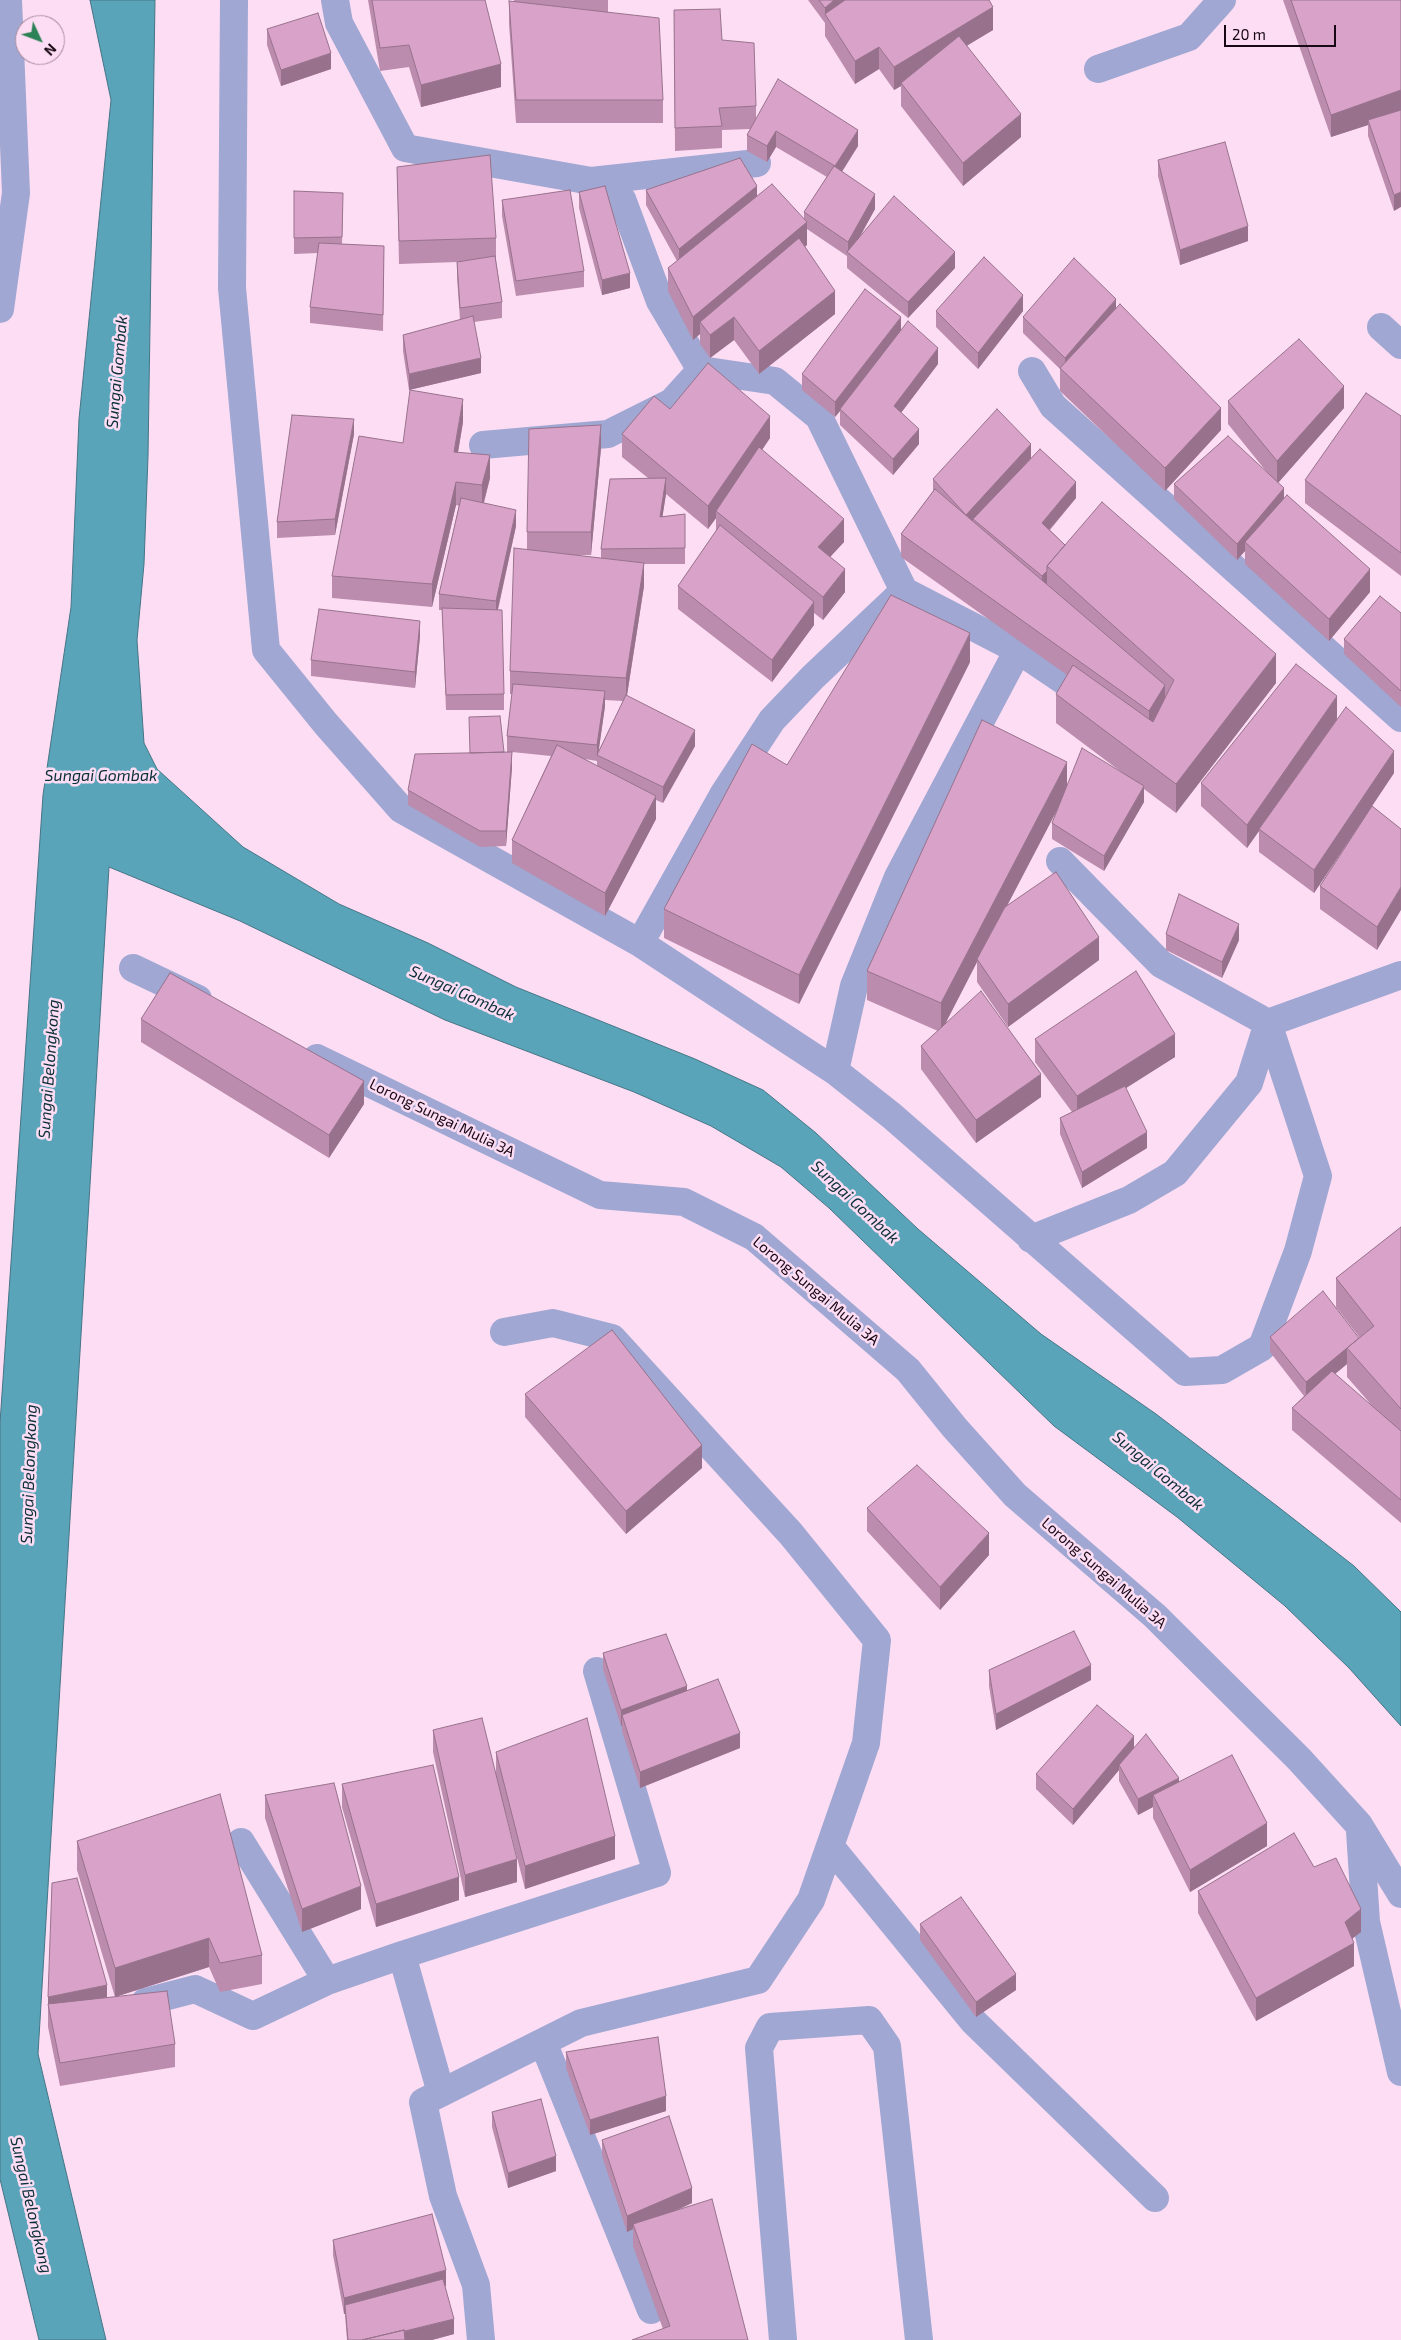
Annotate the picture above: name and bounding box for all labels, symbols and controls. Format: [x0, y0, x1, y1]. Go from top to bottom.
north arrow [15, 15, 65, 65]
scale bar [1226, 15, 1338, 47]
text: 20 m [1232, 25, 1266, 43]
text: N [41, 40, 60, 59]
water label: Sungai Gombak [103, 315, 131, 429]
water label: Sungai Gombak [45, 766, 157, 786]
water label: Sungai Gombak [407, 961, 517, 1025]
water label: Sungai Belongkong [35, 999, 63, 1139]
street label: Lorong Sungai Mulia 3A [366, 1075, 518, 1161]
water label: Sungai Gombak [807, 1157, 903, 1247]
street label: Lorong Sungai Mulia 3A [749, 1233, 883, 1349]
water label: Sungai Belongkong [17, 1404, 41, 1544]
water label: Sungai Gombak [1109, 1427, 1207, 1515]
street label: Lorong Sungai Mulia 3A [1038, 1514, 1170, 1632]
water label: Sungai Belongkong [6, 2135, 56, 2275]

